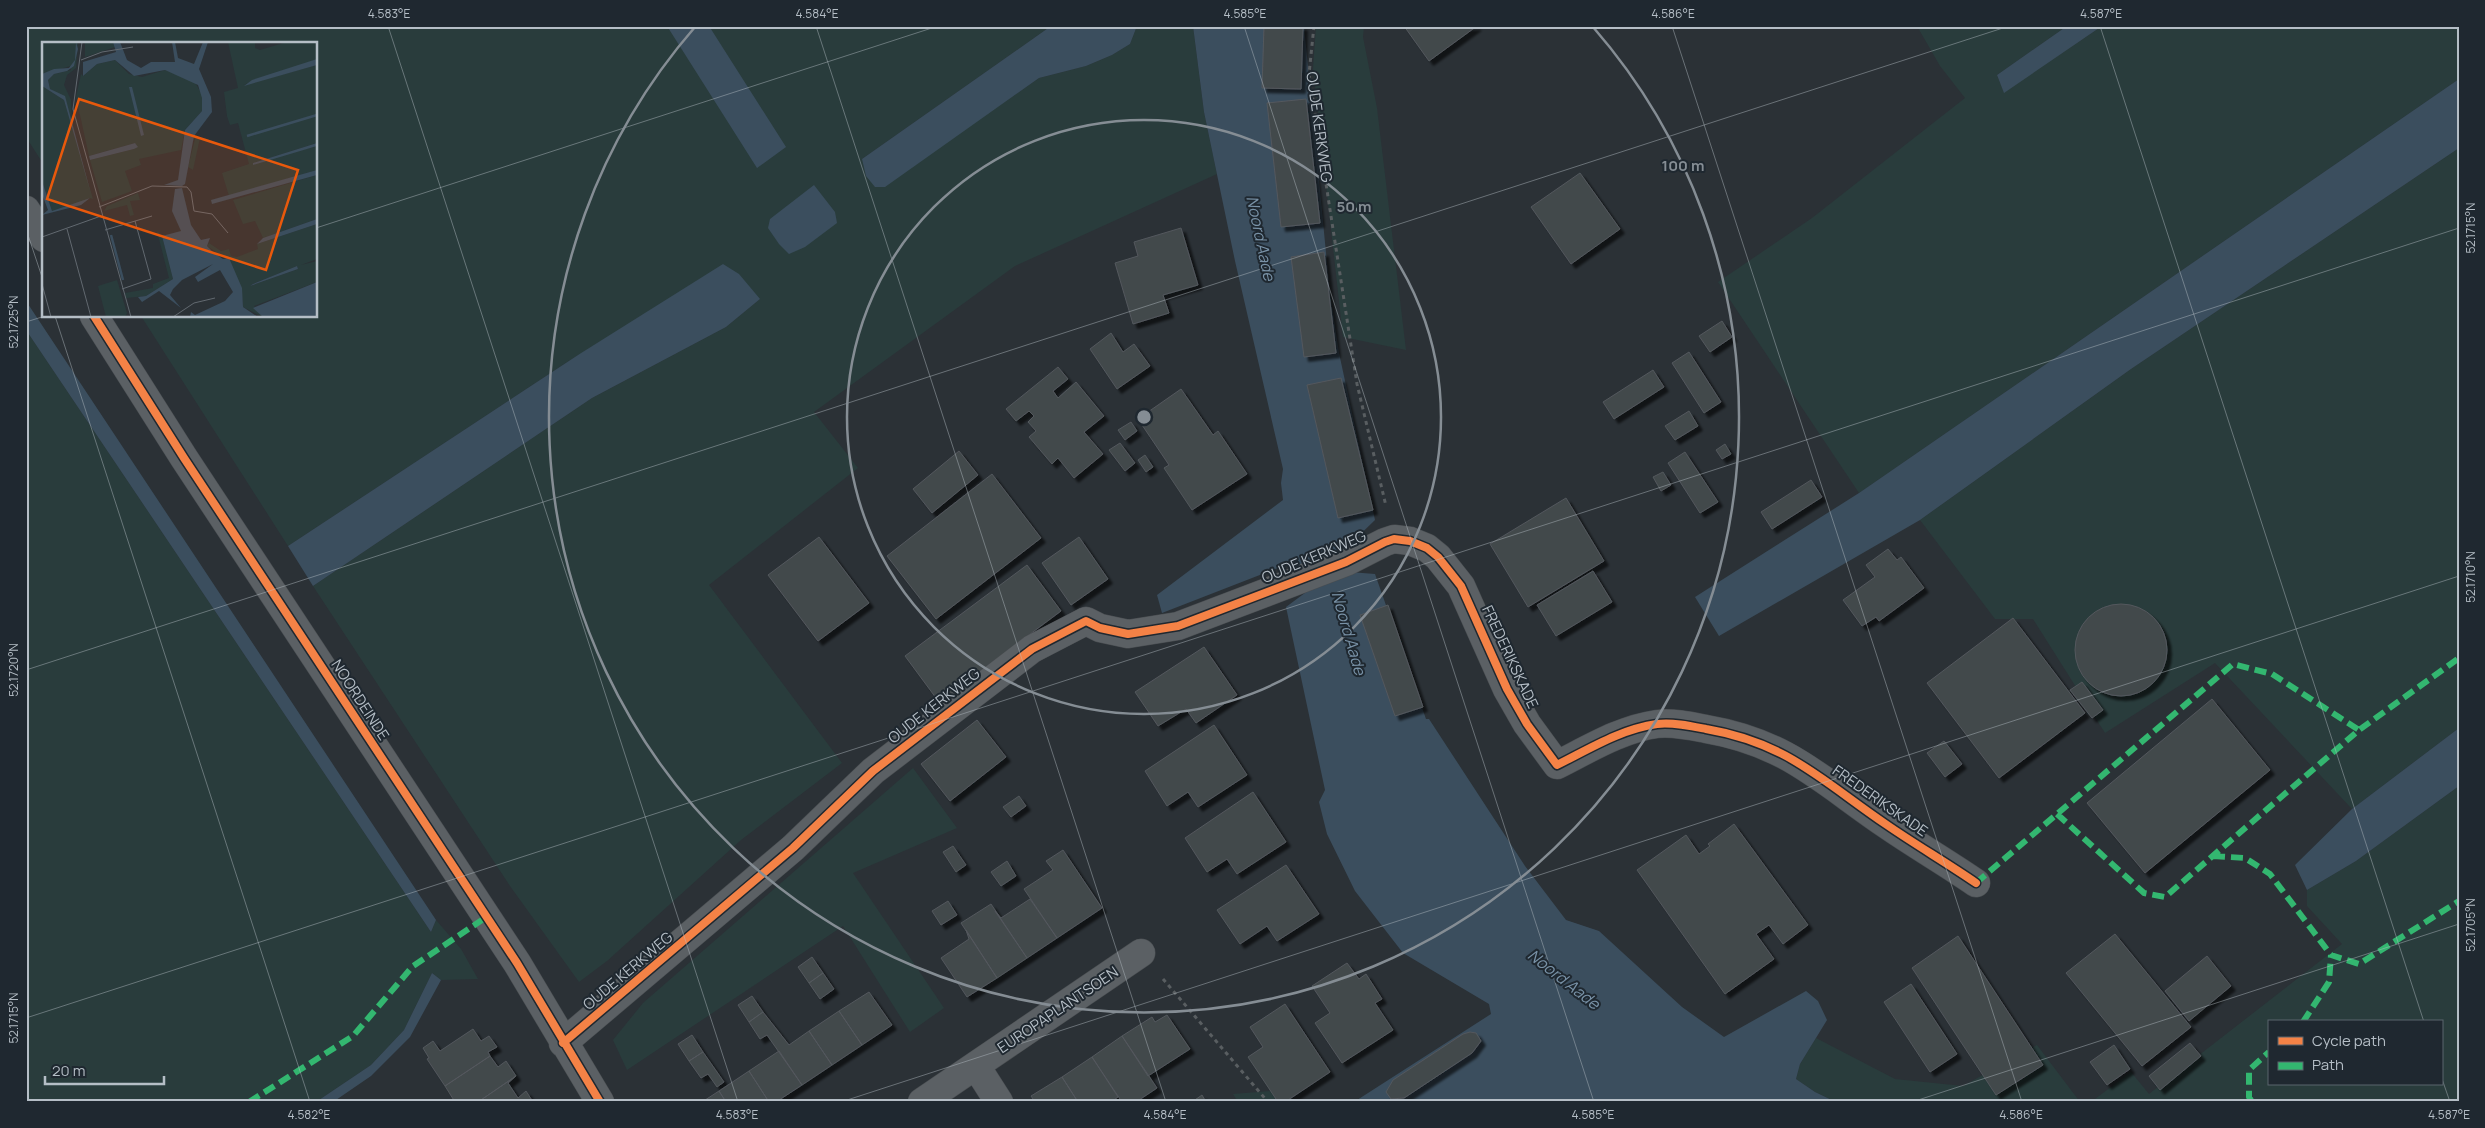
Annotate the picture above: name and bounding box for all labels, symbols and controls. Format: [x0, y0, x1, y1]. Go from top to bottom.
text: 4.583°E [368, 5, 410, 22]
text: 4.584°E [795, 5, 839, 22]
text: 4.585°E [1224, 5, 1267, 22]
text: 4.586°E [1651, 5, 1695, 22]
text: 4.587°E [2080, 5, 2122, 22]
inset map [42, 42, 318, 318]
street label: OUDE KERKWEG [1301, 70, 1338, 184]
text: 100 m [1662, 155, 1704, 176]
water label: Noord Aade [1241, 194, 1281, 284]
text: 50 m [1336, 196, 1372, 217]
text: 52.1715°N [2462, 203, 2479, 253]
text: 52.1725°N [5, 295, 22, 349]
centre of rings [1135, 408, 1153, 426]
street label: OUDE KERKWEG [1258, 525, 1370, 588]
text: 52.1710°N [2462, 551, 2479, 603]
water label: Noord Aade [1327, 589, 1372, 679]
street label: FREDERIKSKADE [1477, 602, 1544, 712]
text: 52.1720°N [5, 643, 22, 697]
street label: NOORDEINDE [326, 655, 394, 744]
street label: OUDE KERKWEG [883, 663, 984, 748]
street label: FREDERIKSKADE [1828, 760, 1932, 841]
text: 52.1705°N [2462, 898, 2479, 952]
street label: OUDE KERKWEG [578, 926, 677, 1015]
water label: Noord Aade [1523, 944, 1606, 1015]
street label: EUROPAPLANTSOEN [993, 961, 1122, 1058]
text: 52.1715°N [5, 993, 22, 1043]
legend [2268, 1020, 2442, 1086]
text: Cycle path [2312, 1030, 2386, 1051]
scale bar [45, 1053, 164, 1085]
text: Path [2312, 1054, 2344, 1075]
text: 20 m [52, 1060, 85, 1081]
text: 4.582°E [288, 1106, 331, 1123]
text: 4.583°E [716, 1106, 758, 1123]
text: 4.584°E [1143, 1106, 1187, 1123]
text: 4.585°E [1572, 1106, 1615, 1123]
text: 4.586°E [1999, 1106, 2043, 1123]
text: 4.587°E [2428, 1106, 2470, 1123]

